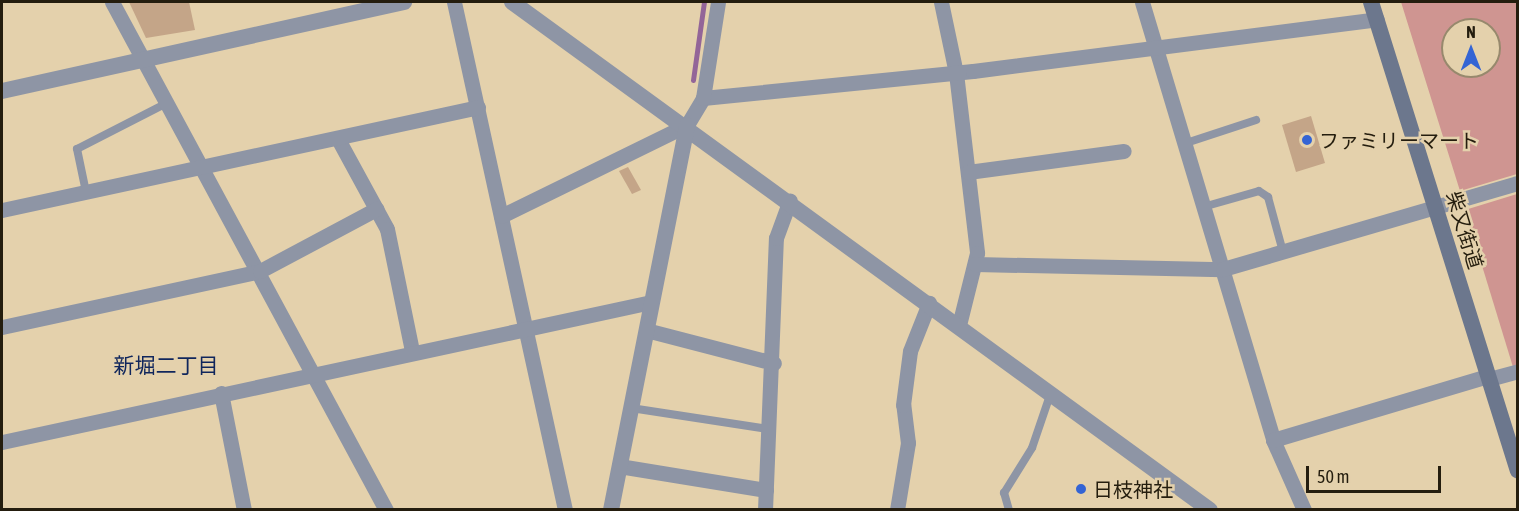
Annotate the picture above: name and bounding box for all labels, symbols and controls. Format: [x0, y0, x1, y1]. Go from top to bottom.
north arrow [1441, 18, 1501, 78]
text: N [1466, 23, 1476, 41]
place label: ファミリーマート [1319, 128, 1479, 152]
marker: ファミリーマート [1300, 133, 1314, 147]
street label: 柴又街道 [1442, 188, 1488, 272]
district label: 新堀二丁目 [114, 352, 218, 378]
scale bar [1309, 454, 1444, 492]
text: 50 m [1317, 466, 1349, 487]
place label: 日枝神社 [1093, 477, 1173, 501]
marker: 日枝神社 [1074, 482, 1088, 496]

